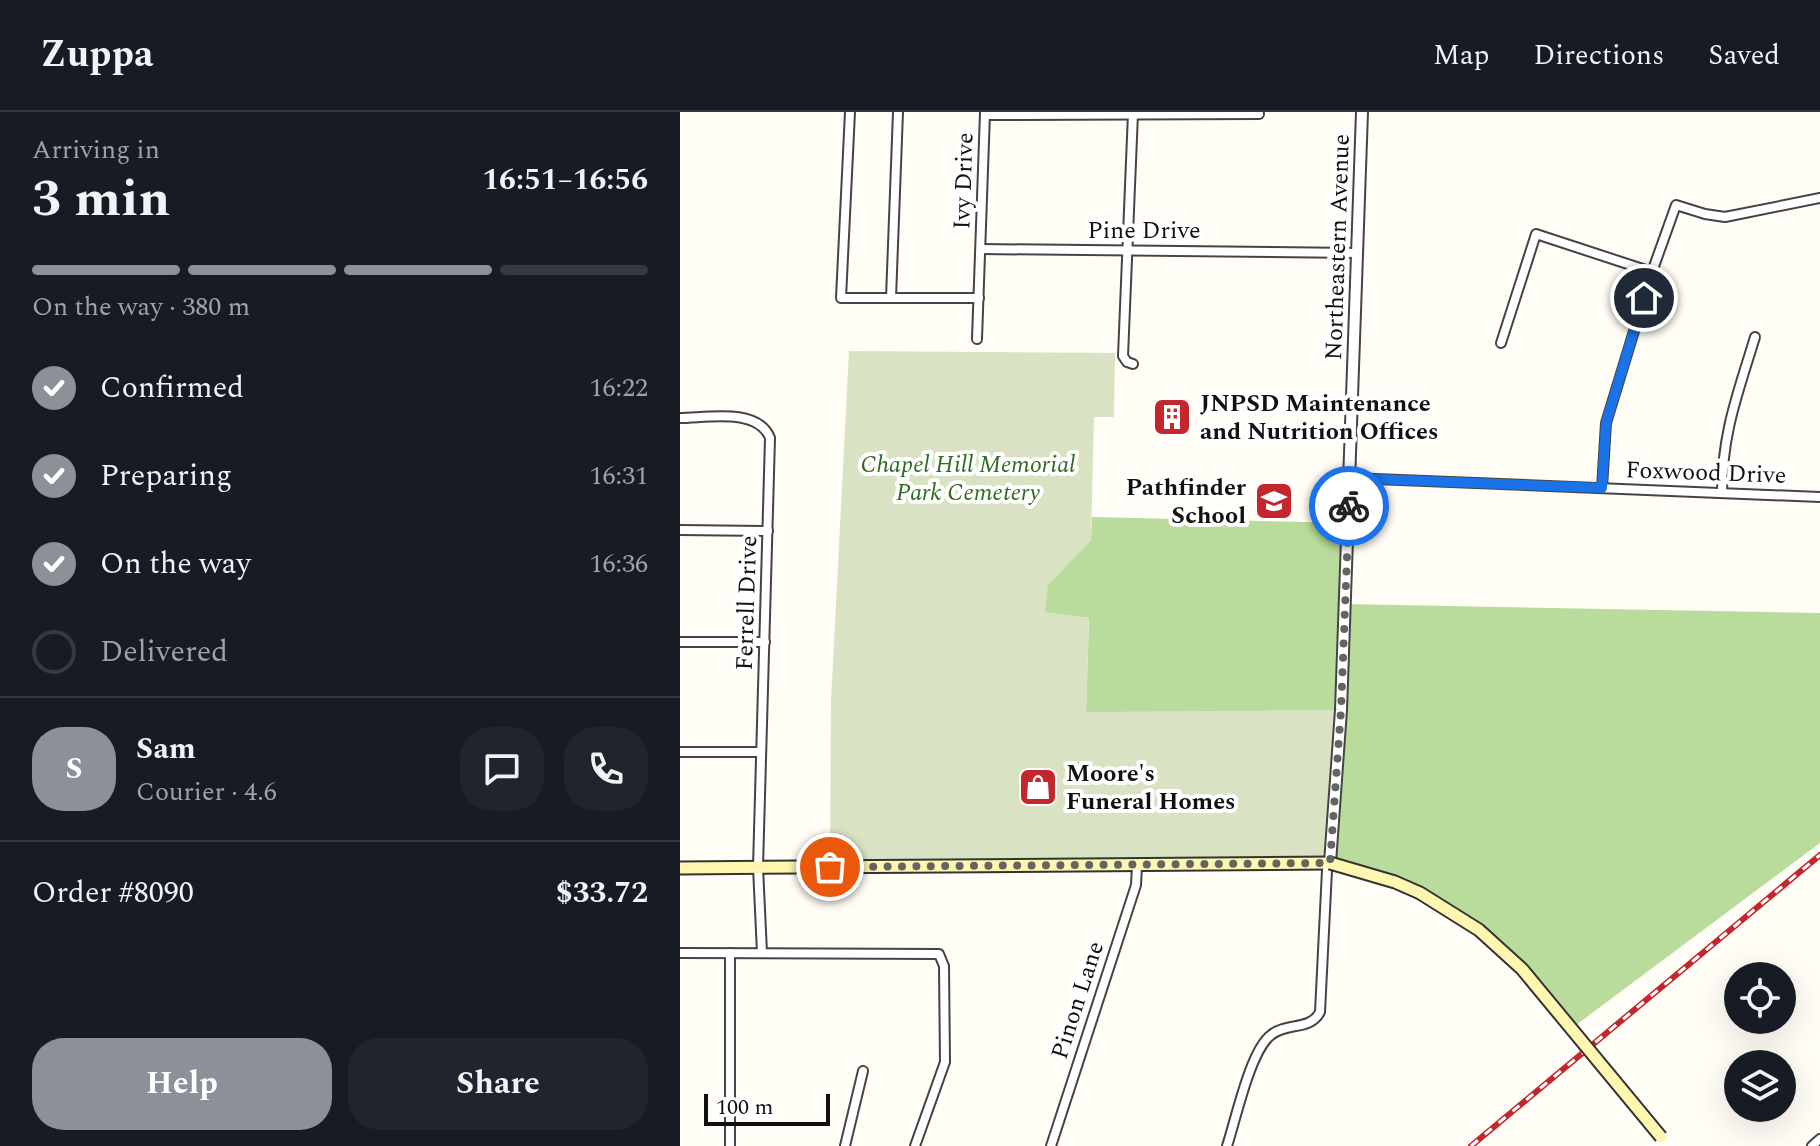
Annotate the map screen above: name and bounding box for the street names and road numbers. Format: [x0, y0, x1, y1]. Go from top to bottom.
street label: Ivy Drive [944, 132, 984, 230]
street label: Northeastern Avenue [1316, 133, 1360, 361]
street label: Pine Drive [1087, 213, 1201, 249]
street label: Foxwood Drive [1625, 452, 1787, 494]
street label: Ferrell Drive [727, 535, 767, 671]
street label: Pinon Lane [1042, 937, 1114, 1064]

